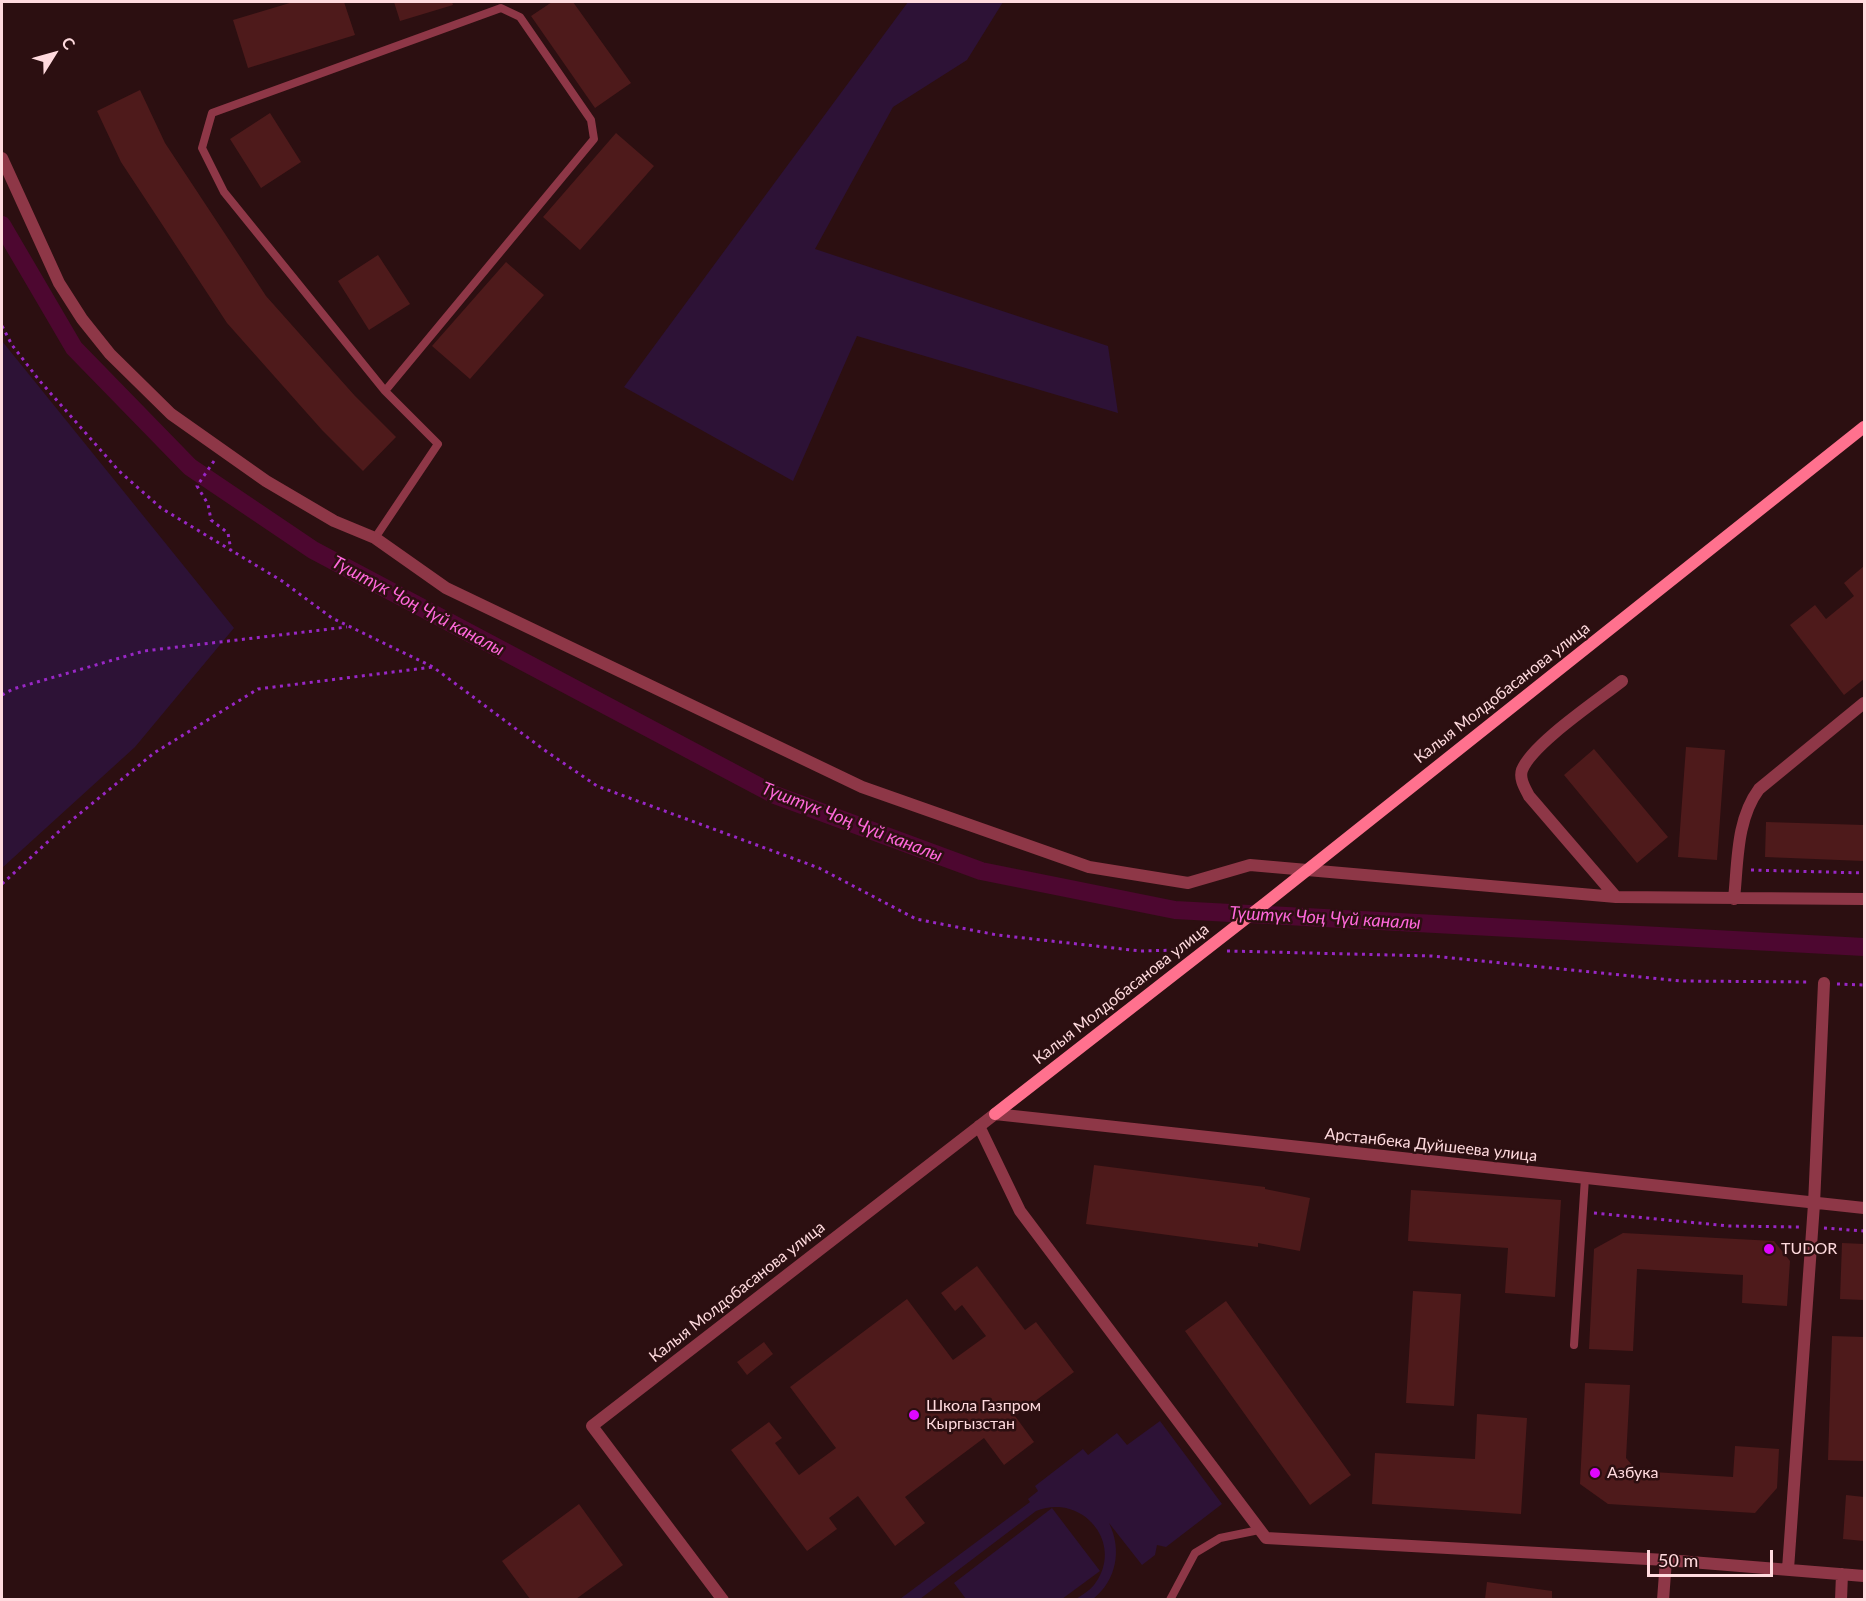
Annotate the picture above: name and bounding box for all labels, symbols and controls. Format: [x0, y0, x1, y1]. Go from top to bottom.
north arrow [24, 24, 84, 84]
text: С [58, 33, 80, 53]
water label: Түштүк Чоң Чүй каналы [328, 551, 508, 661]
street label: Калыя Молдобасанова улица [1410, 618, 1594, 768]
water label: Түштүк Чоң Чүй каналы [759, 778, 945, 866]
water label: Түштүк Чоң Чүй каналы [1229, 902, 1421, 934]
street label: Калыя Молдобасанова улица [1029, 919, 1213, 1069]
street label: Арстанбека Дуйшеева улица [1324, 1124, 1538, 1166]
street label: Калыя Молдобасанова улица [645, 1217, 829, 1367]
place label: TUDOR [1781, 1239, 1837, 1259]
marker: TUDOR [1762, 1242, 1776, 1256]
place label: Школа Газпром Кыргызстан [926, 1396, 1041, 1434]
marker: Школа Газпром Кыргызстан [907, 1408, 921, 1422]
place label: Азбука [1607, 1463, 1659, 1483]
marker: Азбука [1588, 1466, 1602, 1480]
scale bar [1650, 1538, 1776, 1576]
text: 50 m [1658, 1549, 1698, 1571]

